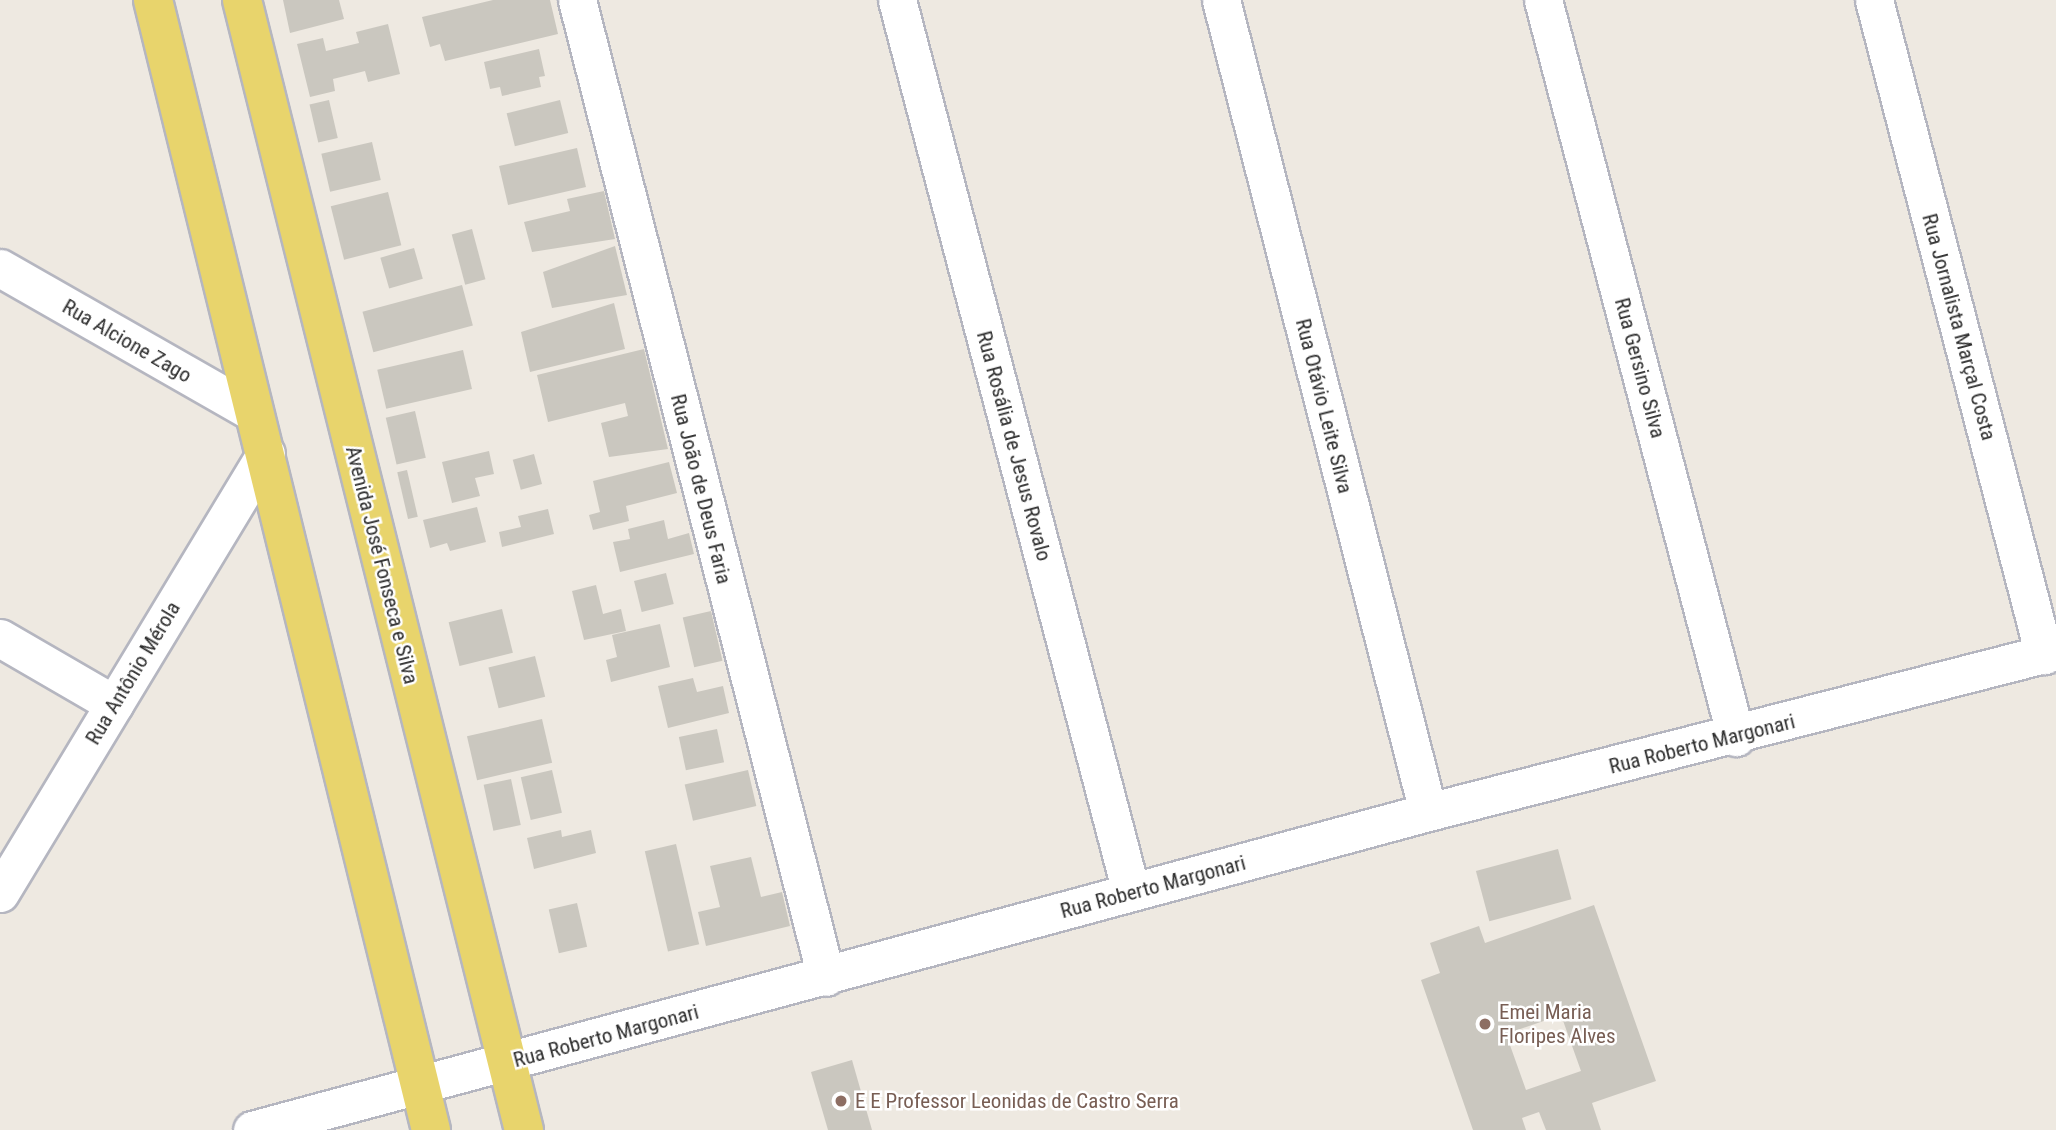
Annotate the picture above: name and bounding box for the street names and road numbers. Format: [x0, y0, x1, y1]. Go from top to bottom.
street label: Rua Jornalista Marçal Costa [1917, 211, 2001, 443]
street label: Rua Alcione Zago [58, 294, 196, 388]
street label: Rua Gersino Silva [1609, 295, 1671, 441]
street label: Rua Otávio Leite Silva [1290, 316, 1358, 496]
street label: Rua Rosália de Jesus Rovalo [971, 328, 1057, 564]
street label: Rua João de Deus Faria [665, 391, 737, 587]
street label: Avenida José Fonseca e Silva [340, 443, 424, 687]
street label: Rua Antônio Mérola [80, 597, 186, 749]
street label: Rua Roberto Margonari [1606, 709, 1798, 779]
street label: Rua Roberto Margonari [1058, 850, 1248, 924]
street label: Rua Roberto Margonari [511, 999, 701, 1073]

